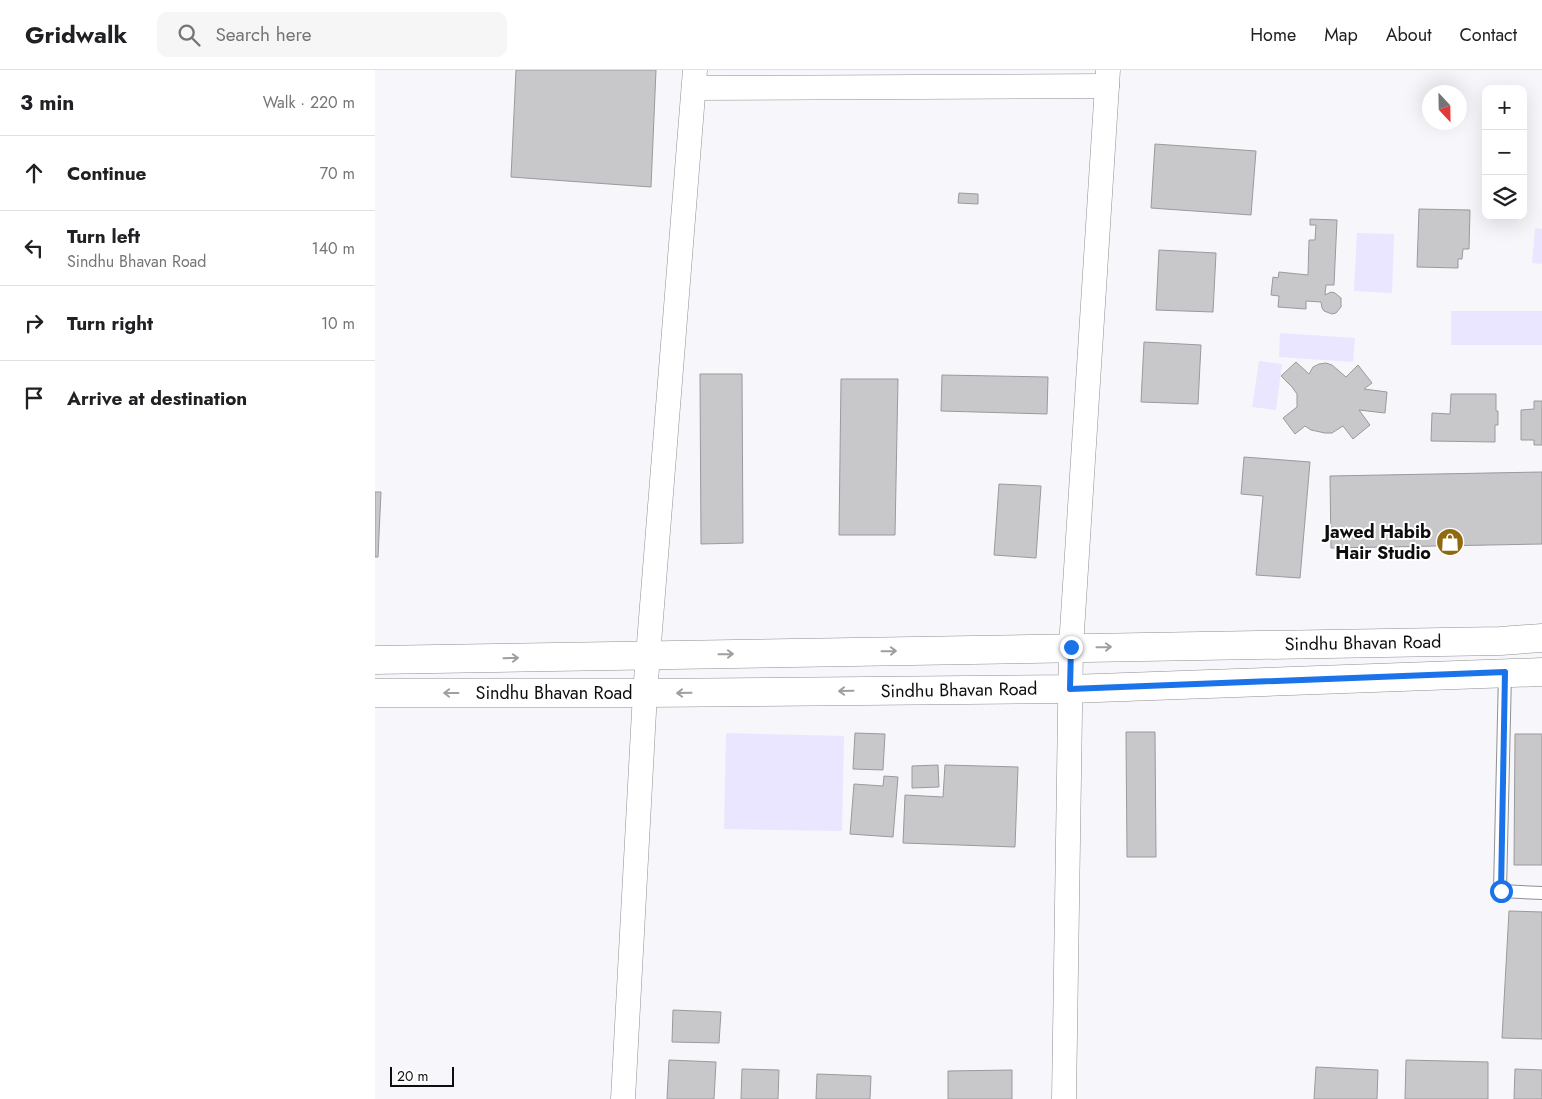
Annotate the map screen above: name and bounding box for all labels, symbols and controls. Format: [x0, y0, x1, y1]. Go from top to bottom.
search box [157, 12, 507, 57]
text: Gridwalk [25, 17, 127, 52]
icon: search [175, 21, 203, 49]
text: Search here [215, 21, 311, 48]
text: Home [1250, 22, 1296, 48]
text: Map [1324, 22, 1358, 48]
text: About [1386, 22, 1431, 48]
text: Contact [1459, 22, 1517, 48]
north arrow [1422, 85, 1467, 130]
map controls [1482, 85, 1527, 220]
button: + [1482, 85, 1527, 130]
text: 3 min [20, 88, 74, 118]
text: Walk · 220 m [263, 91, 355, 114]
button: − [1482, 130, 1527, 175]
icon: ahead [20, 159, 48, 187]
text: Continue [67, 160, 146, 187]
text: 70 m [320, 162, 355, 185]
button: layers [1482, 175, 1527, 220]
text: Turn left [67, 223, 140, 250]
icon: left [20, 234, 48, 262]
text: 140 m [312, 237, 355, 260]
text: Sindhu Bhavan Road [67, 250, 206, 273]
icon: right [20, 309, 48, 337]
text: Turn right [67, 310, 153, 337]
text: 10 m [321, 312, 355, 335]
icon: arrive [20, 384, 48, 412]
text: Arrive at destination [67, 385, 247, 412]
place label: Jawed Habib Hair Studio [1321, 519, 1431, 566]
shop icon: Jawed Habib Hair Studio [1435, 527, 1465, 557]
street label: Sindhu Bhavan Road [1284, 629, 1442, 657]
route end [1060, 636, 1083, 659]
one-way arrow [1095, 642, 1111, 652]
one-way arrow [880, 646, 896, 656]
one-way arrow [718, 649, 734, 659]
one-way arrow [502, 653, 519, 663]
street label: Sindhu Bhavan Road [880, 676, 1038, 704]
street label: Sindhu Bhavan Road [476, 680, 632, 706]
one-way arrow [838, 686, 854, 696]
one-way arrow [443, 688, 460, 698]
one-way arrow [676, 688, 692, 698]
route start [1490, 880, 1513, 903]
scale bar [390, 1064, 454, 1087]
text: 20 m [397, 1066, 429, 1086]

